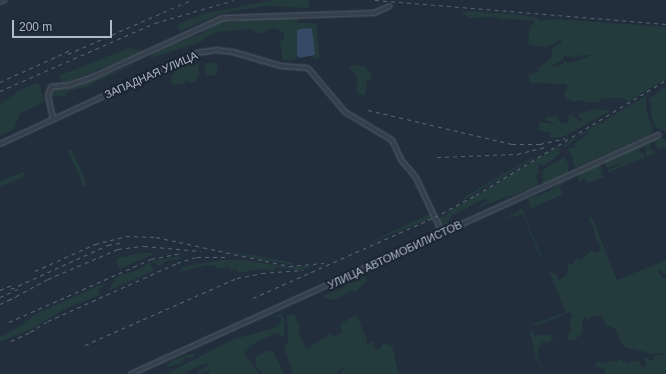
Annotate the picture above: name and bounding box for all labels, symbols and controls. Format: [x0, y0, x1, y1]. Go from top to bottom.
scale bar [14, 12, 114, 38]
text: 200 m [19, 20, 52, 34]
street label: ЗАПАДНАЯ УЛИЦА [102, 49, 200, 101]
street label: УЛИЦА АВТОМОБИЛИСТОВ [326, 218, 464, 292]

